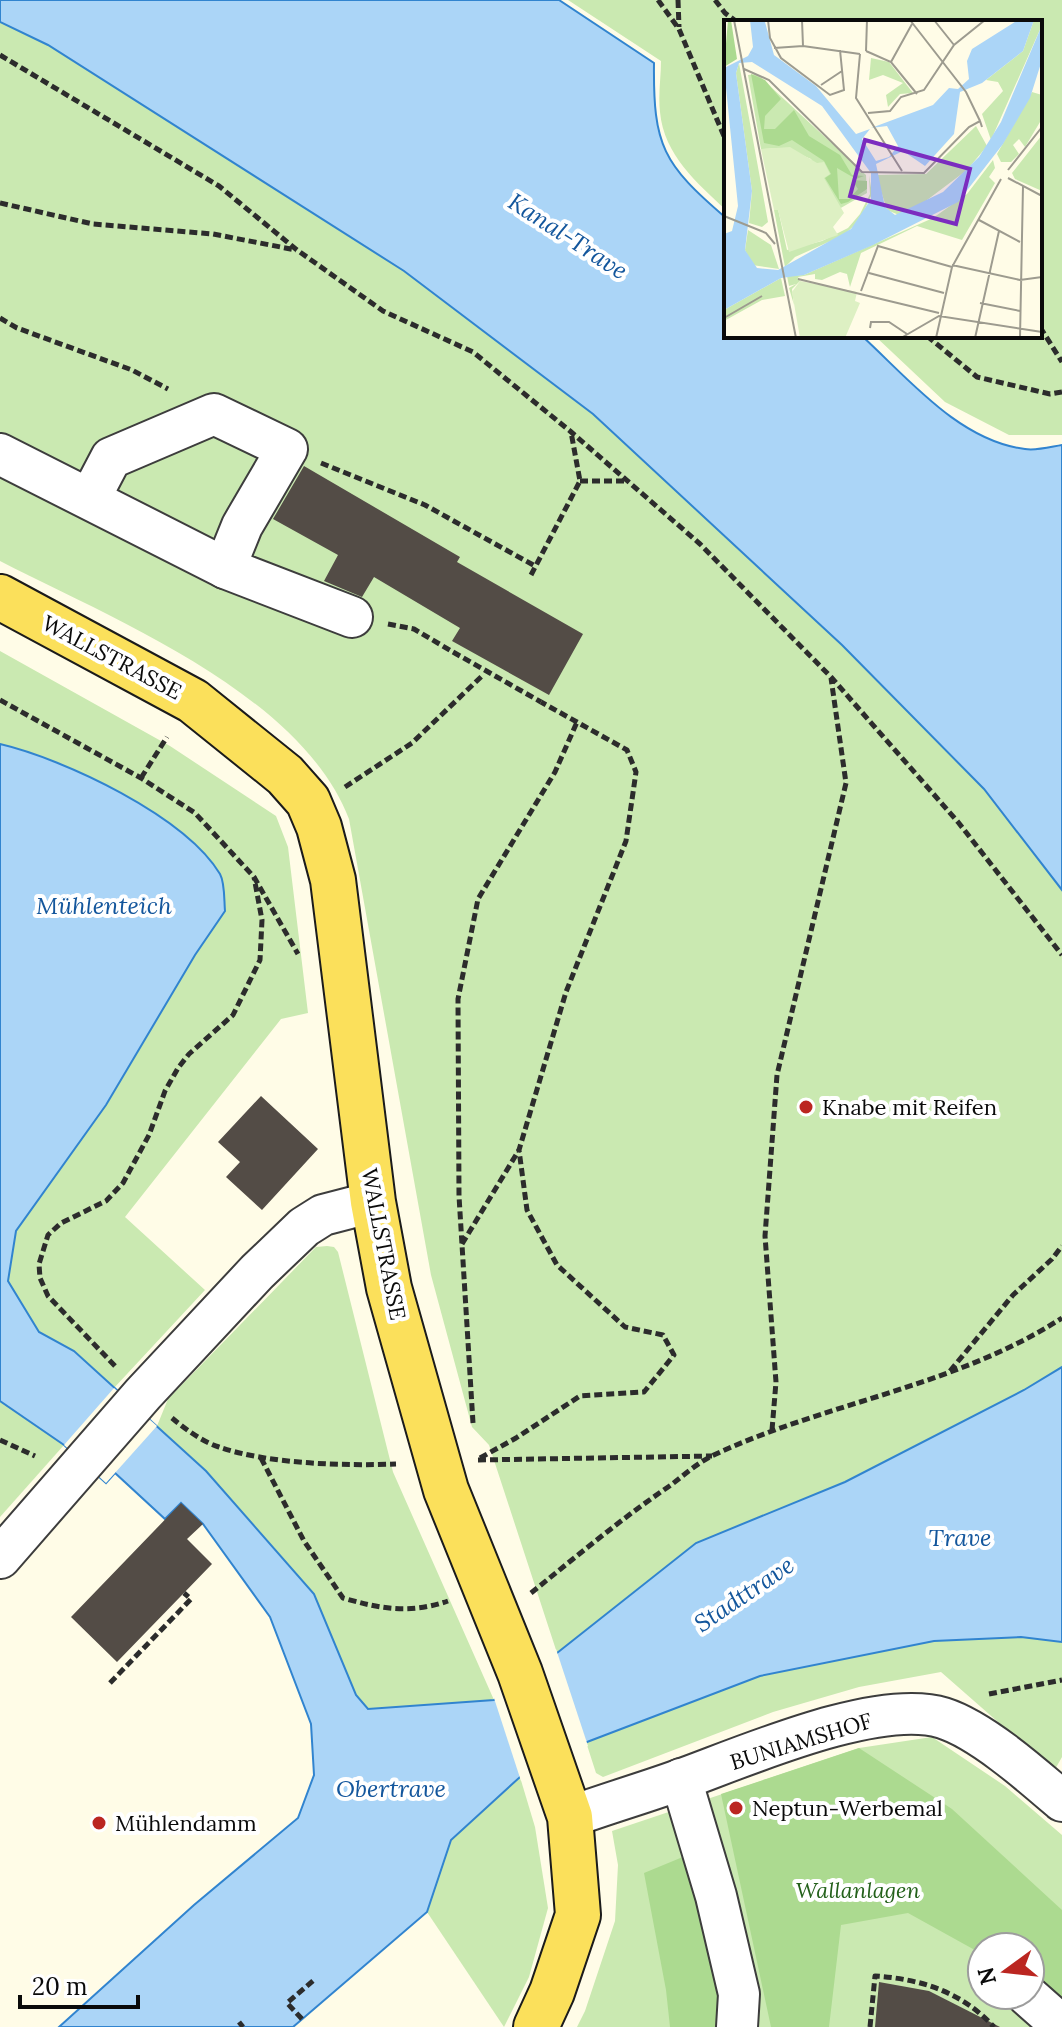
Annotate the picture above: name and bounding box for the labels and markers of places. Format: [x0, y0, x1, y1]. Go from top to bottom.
place label: Knabe mit Reifen [822, 1093, 997, 1121]
marker: Knabe mit Reifen [797, 1098, 815, 1116]
place label: Neptun-Werbemal [752, 1794, 943, 1822]
marker: Neptun-Werbemal [727, 1799, 745, 1817]
place label: Mühlendamm [115, 1809, 257, 1837]
marker: Mühlendamm [90, 1814, 108, 1832]

